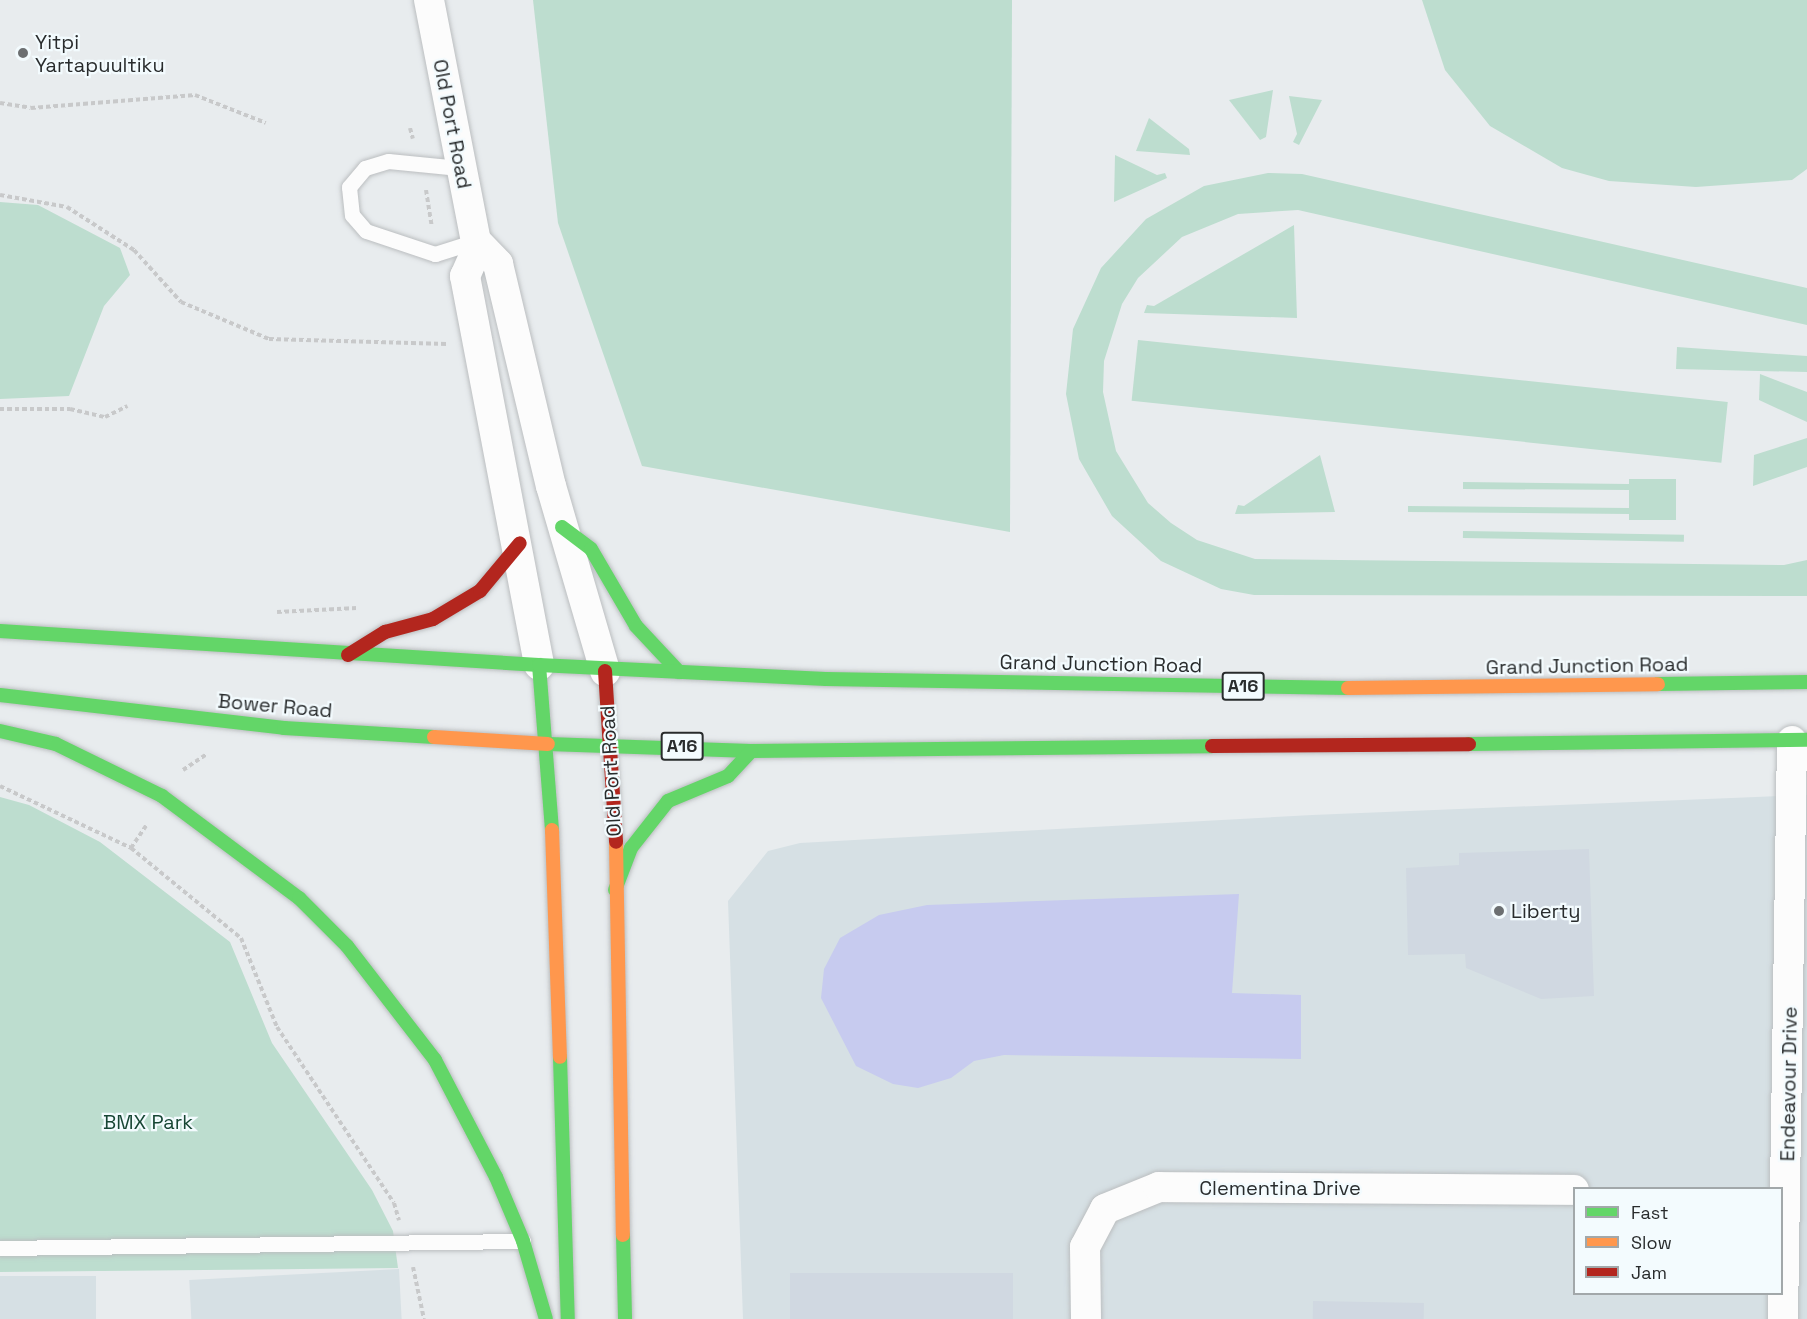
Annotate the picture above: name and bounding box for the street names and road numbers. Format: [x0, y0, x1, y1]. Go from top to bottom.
street label: Old Port Road [428, 57, 476, 191]
street label: Grand Junction Road [1000, 650, 1202, 678]
street label: Grand Junction Road [1486, 652, 1688, 680]
road number: A16 [1220, 671, 1266, 701]
street label: Bower Road [217, 689, 333, 723]
street label: Old Port Road [596, 705, 626, 837]
road number: A16 [660, 731, 704, 761]
street label: Endeavour Drive [1776, 1006, 1802, 1162]
street label: Clementina Drive [1199, 1176, 1361, 1200]

